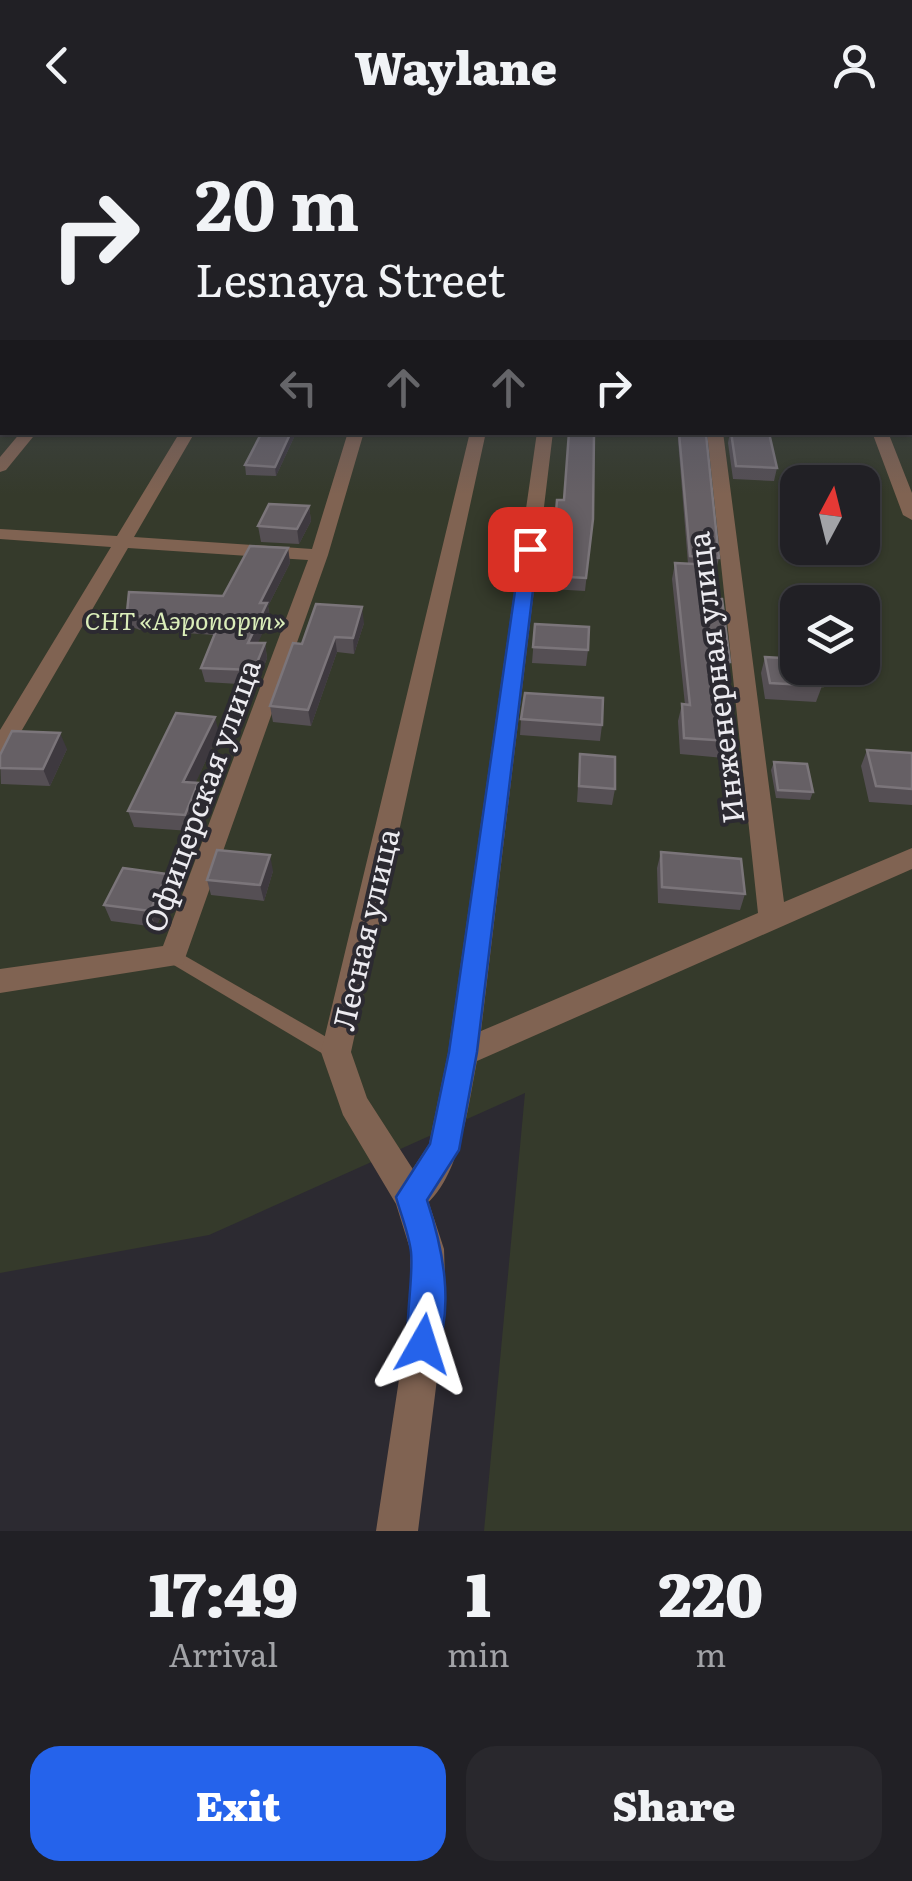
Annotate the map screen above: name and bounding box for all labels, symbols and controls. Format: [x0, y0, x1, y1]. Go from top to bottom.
text: Waylane [355, 32, 557, 99]
icon: back [30, 38, 85, 93]
icon: person [827, 38, 882, 93]
text: 20 m [195, 149, 360, 253]
icon: right [30, 170, 160, 300]
text: Lesnaya Street [195, 244, 506, 311]
icon: left [271, 360, 326, 415]
icon: ahead [376, 360, 431, 415]
icon: ahead [481, 360, 536, 415]
icon: right [586, 360, 641, 415]
north arrow [780, 465, 880, 565]
map controls [780, 465, 880, 685]
pin [488, 507, 573, 592]
icon: arrive [503, 522, 558, 577]
street label: Инженерная улица [674, 529, 754, 826]
button: layers [780, 585, 880, 685]
park label: СНТ «Аэропорт» [85, 601, 286, 638]
street label: Офицерская улица [130, 652, 270, 938]
street label: Лесная улица [319, 823, 409, 1034]
position arrow [371, 1292, 475, 1396]
text: 17:49 [149, 1546, 298, 1635]
text: 1 [466, 1546, 491, 1635]
text: 220 [658, 1546, 763, 1635]
text: Arrival [169, 1629, 278, 1677]
text: min [447, 1629, 510, 1677]
text: m [695, 1629, 726, 1677]
button: Exit [30, 1746, 446, 1861]
button: Share [466, 1746, 882, 1861]

